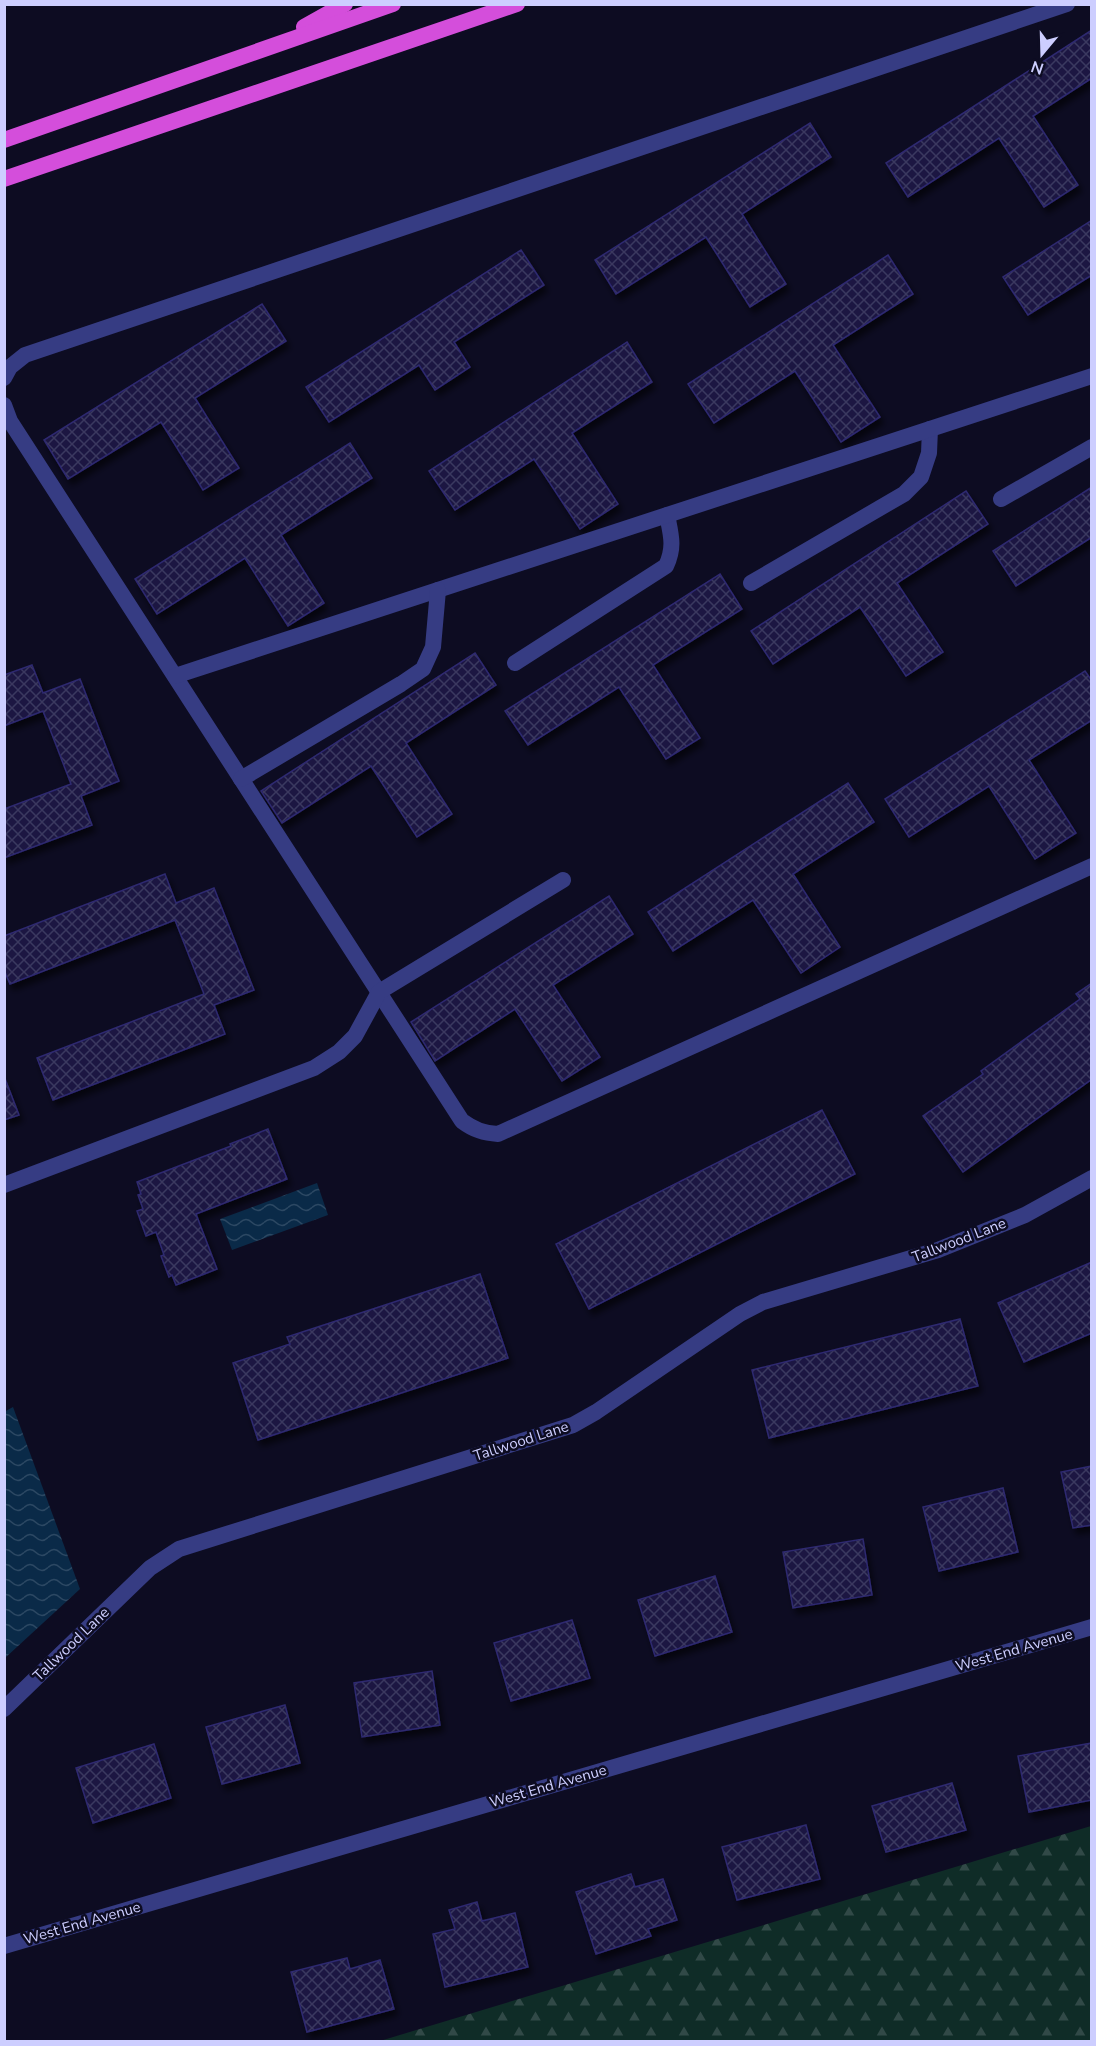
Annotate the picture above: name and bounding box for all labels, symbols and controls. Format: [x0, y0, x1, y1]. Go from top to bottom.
north arrow [1012, 24, 1072, 84]
text: N [1028, 55, 1047, 80]
street label: Tallwood Lane [909, 1213, 1009, 1267]
street label: Tallwood Lane [471, 1416, 571, 1466]
street label: Tallwood Lane [28, 1602, 114, 1686]
street label: West End Avenue [953, 1624, 1075, 1676]
street label: West End Avenue [487, 1760, 609, 1812]
street label: West End Avenue [21, 1897, 143, 1949]

